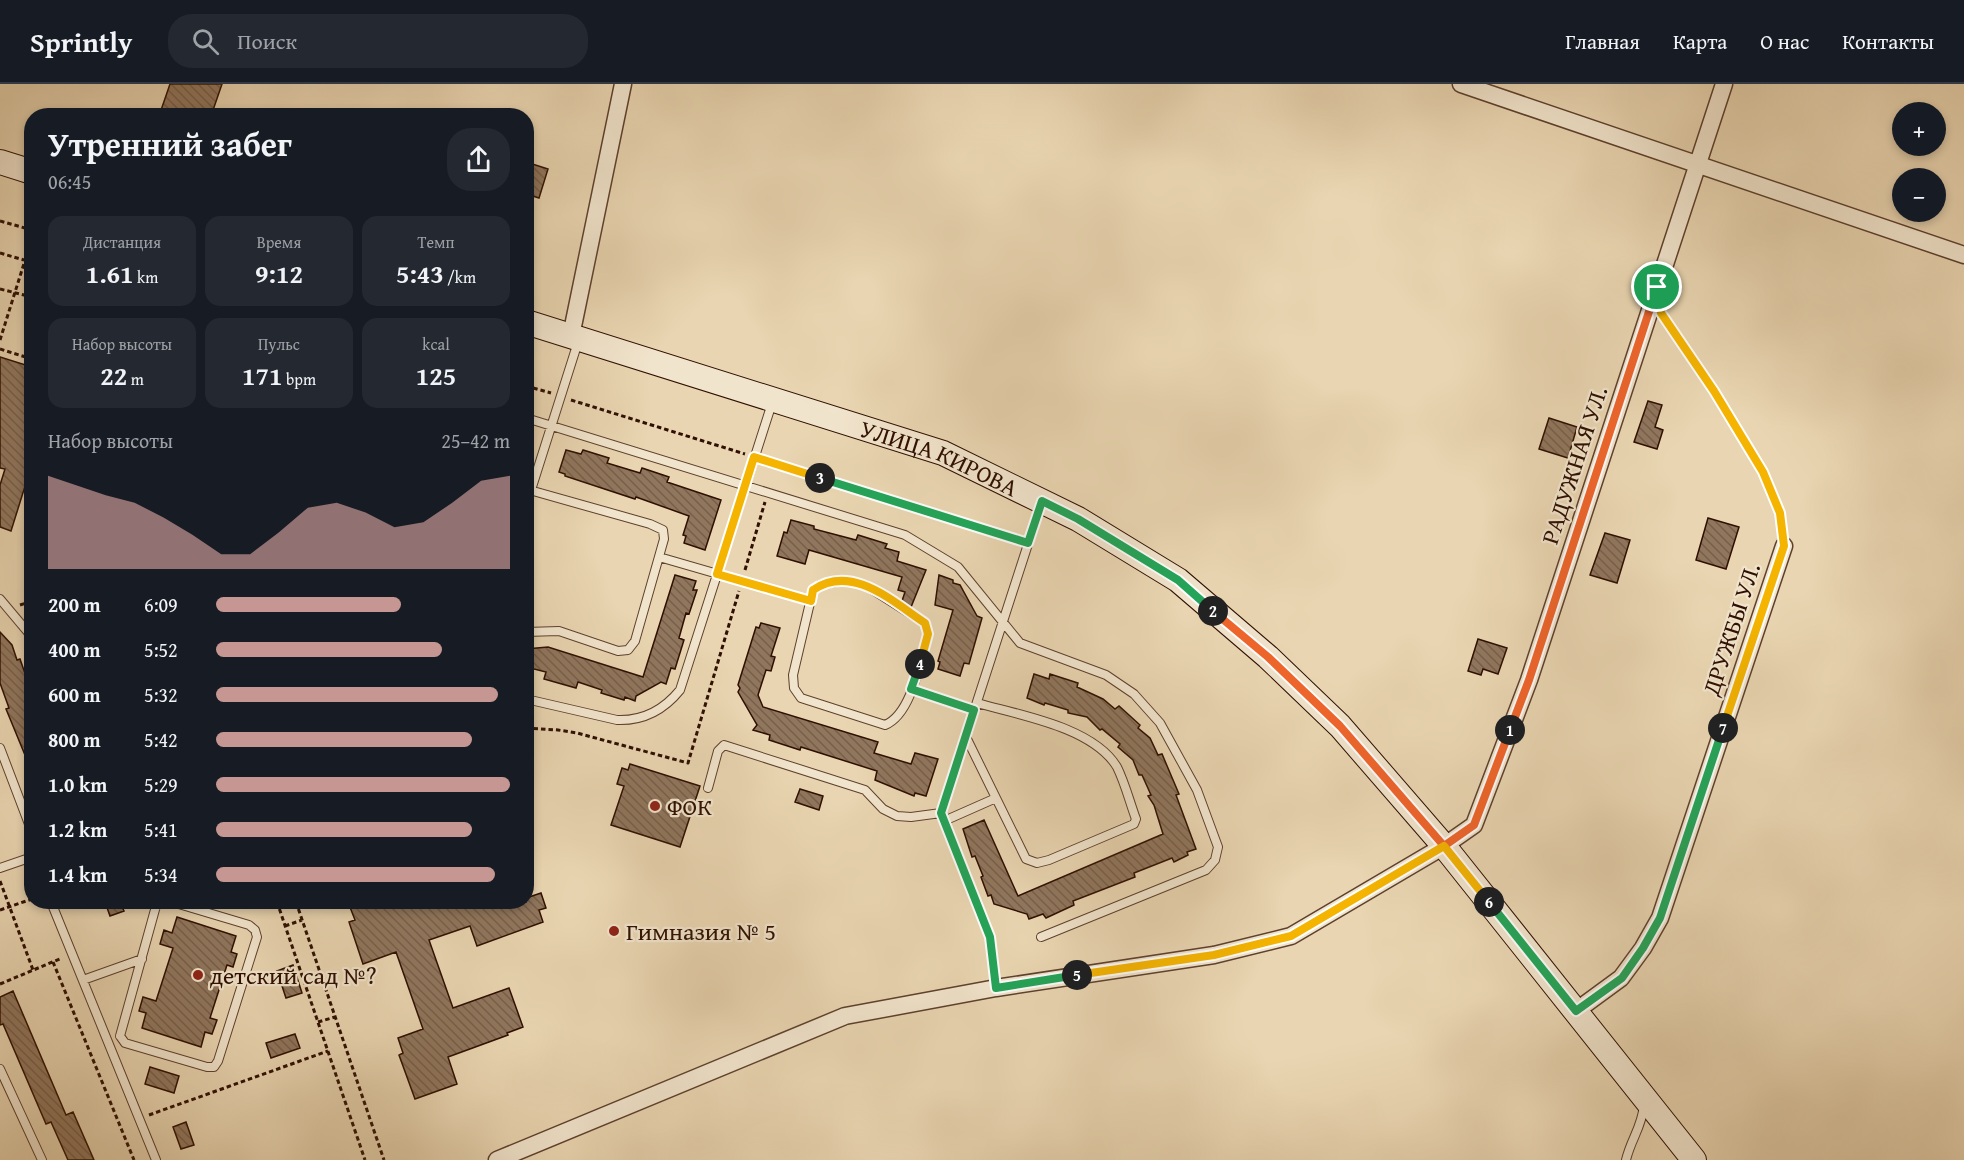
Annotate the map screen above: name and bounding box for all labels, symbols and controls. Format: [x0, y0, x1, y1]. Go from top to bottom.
search box [168, 14, 588, 68]
text: Sprintly [30, 21, 132, 62]
icon: search [189, 25, 222, 58]
text: Поиск [237, 25, 297, 57]
text: Главная [1565, 26, 1640, 57]
text: Карта [1673, 26, 1727, 57]
text: О нас [1760, 26, 1809, 57]
text: Контакты [1842, 26, 1934, 57]
map controls [1892, 102, 1946, 222]
button: + [1892, 102, 1946, 156]
text: Утренний забег [48, 120, 292, 168]
button: share [447, 128, 510, 191]
text: 06:45 [48, 167, 91, 196]
button: − [1892, 168, 1946, 222]
text: Дистанция [83, 230, 161, 254]
text: Время [257, 230, 301, 254]
text: Темп [418, 230, 454, 254]
text: 1.61 [86, 254, 134, 293]
text: 9:12 [255, 254, 303, 293]
text: 5:43 [396, 254, 444, 293]
pin [1631, 261, 1682, 312]
text: km [134, 265, 158, 289]
text: /km [444, 265, 476, 289]
icon: arrive [1640, 270, 1673, 303]
text: Набор высоты [72, 332, 172, 356]
text: Пульс [258, 332, 300, 356]
text: kcal [422, 332, 450, 356]
text: 22 [100, 356, 127, 395]
text: 171 [242, 356, 282, 395]
text: 125 [416, 356, 456, 395]
text: m [127, 367, 144, 391]
text: bpm [282, 367, 316, 391]
street label: РАДУЖНАЯ УЛ. [1532, 381, 1616, 549]
street label: УЛИЦА КИРОВА [856, 411, 1025, 505]
text: Набор высоты [48, 426, 173, 455]
text: 25–42 m [441, 426, 510, 455]
pin: 3 [805, 463, 835, 493]
text: 3 [816, 466, 824, 490]
street label: ДРУЖБЫ УЛ. [1693, 558, 1769, 701]
text: 200 m [48, 590, 101, 619]
text: 6:09 [144, 590, 178, 619]
pin: 2 [1198, 596, 1228, 626]
text: 2 [1209, 599, 1217, 623]
text: 400 m [48, 635, 101, 664]
text: 5:52 [144, 635, 178, 664]
pin: 4 [905, 649, 935, 679]
text: 4 [916, 652, 924, 676]
text: 600 m [48, 680, 101, 709]
text: 5:32 [144, 680, 178, 709]
pin: 7 [1708, 713, 1738, 743]
pin: 1 [1495, 715, 1525, 745]
text: 7 [1719, 716, 1727, 740]
text: 1 [1506, 718, 1514, 742]
text: 800 m [48, 725, 101, 754]
text: 5:42 [144, 725, 178, 754]
text: 1.0 km [48, 770, 107, 799]
text: 5:29 [144, 770, 178, 799]
place label: ФОК [667, 789, 712, 824]
marker: ФОК [648, 799, 662, 813]
text: 1.2 km [48, 815, 107, 844]
text: 5:41 [144, 815, 178, 844]
text: 1.4 km [48, 860, 107, 889]
text: 5:34 [144, 860, 178, 889]
pin: 6 [1474, 887, 1504, 917]
text: 6 [1485, 890, 1493, 914]
place label: Гимназия № 5 [626, 914, 776, 949]
marker: Гимназия № 5 [607, 924, 621, 938]
place label: детский сад №? [210, 958, 377, 993]
pin: 5 [1062, 960, 1092, 990]
text: 5 [1073, 963, 1081, 987]
marker: детский сад №? [191, 968, 205, 982]

